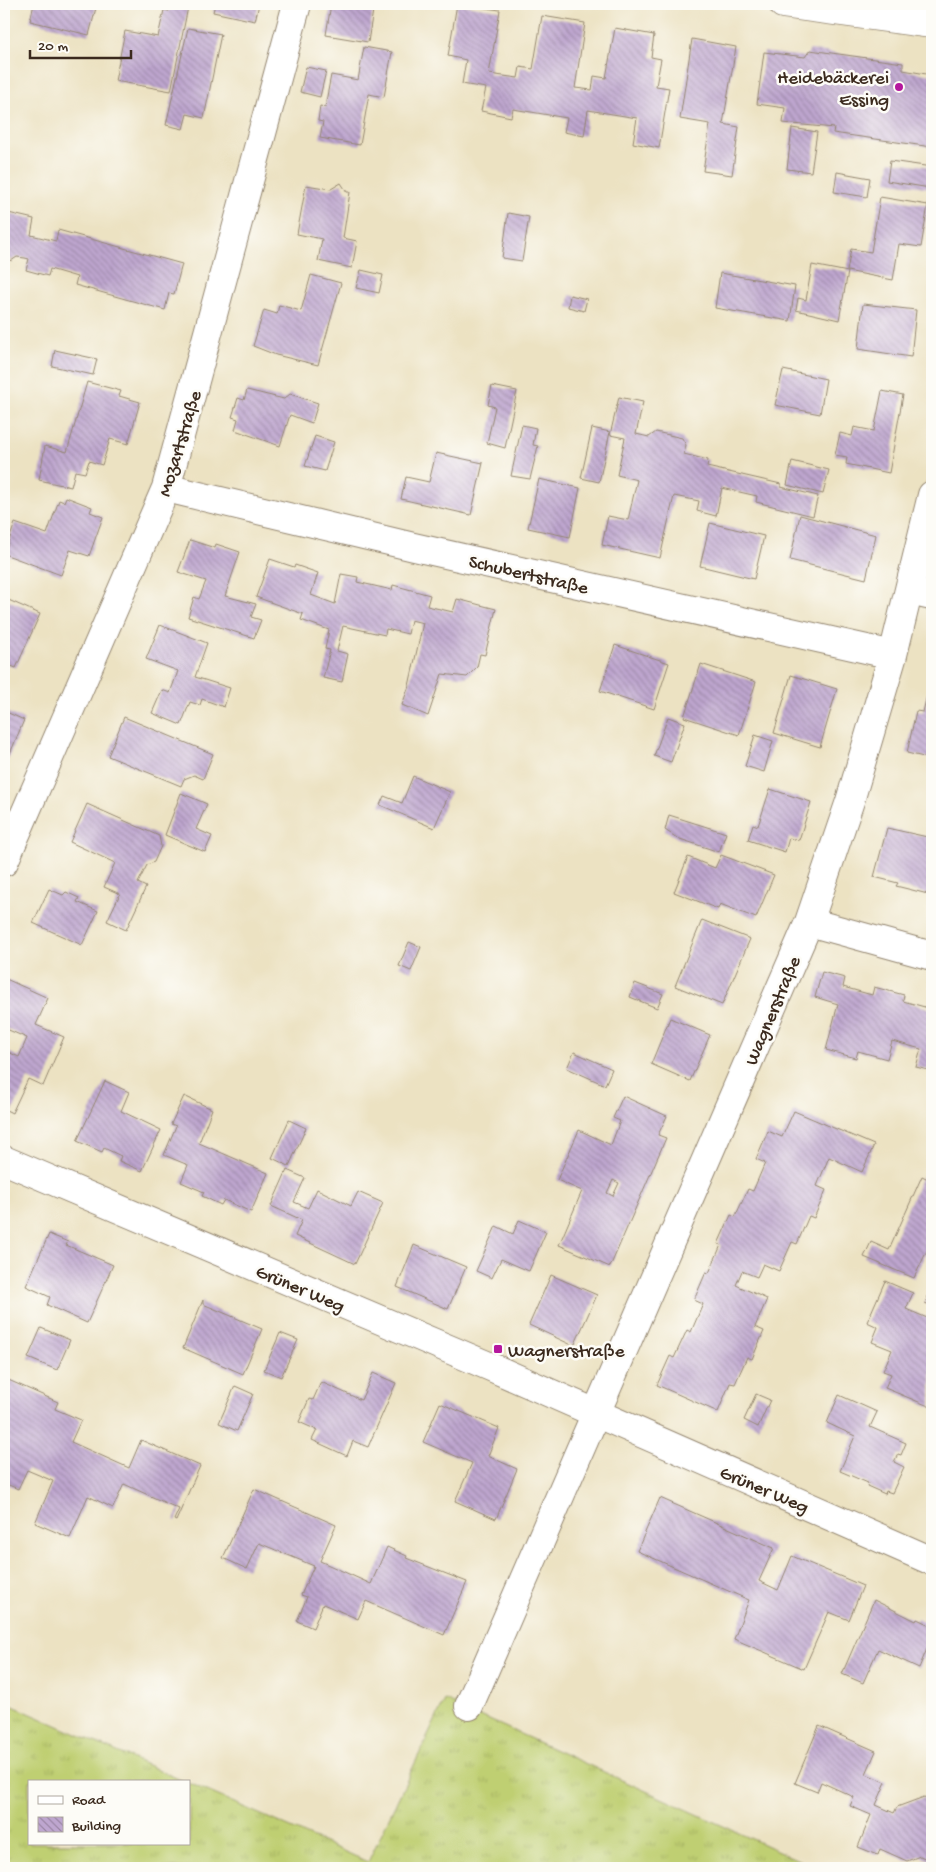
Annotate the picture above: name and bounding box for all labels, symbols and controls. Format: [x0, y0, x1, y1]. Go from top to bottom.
scale bar [30, 28, 131, 60]
text: 20 m [38, 38, 68, 56]
place label: Heidebäckerei Essing [777, 68, 889, 113]
marker: Heidebäckerei Essing [893, 81, 905, 93]
street label: Mozartstraße [154, 388, 208, 500]
street label: Schubertstraße [466, 551, 590, 601]
street label: Wagnerstraße [741, 953, 808, 1069]
street label: Grüner Weg [252, 1261, 348, 1319]
place label: Wagnerstraße [508, 1341, 625, 1364]
marker: Wagnerstraße [492, 1343, 504, 1355]
street label: Grüner Weg [716, 1462, 812, 1520]
legend [28, 1780, 190, 1844]
text: Road [72, 1792, 106, 1810]
text: Building [71, 1818, 121, 1836]

